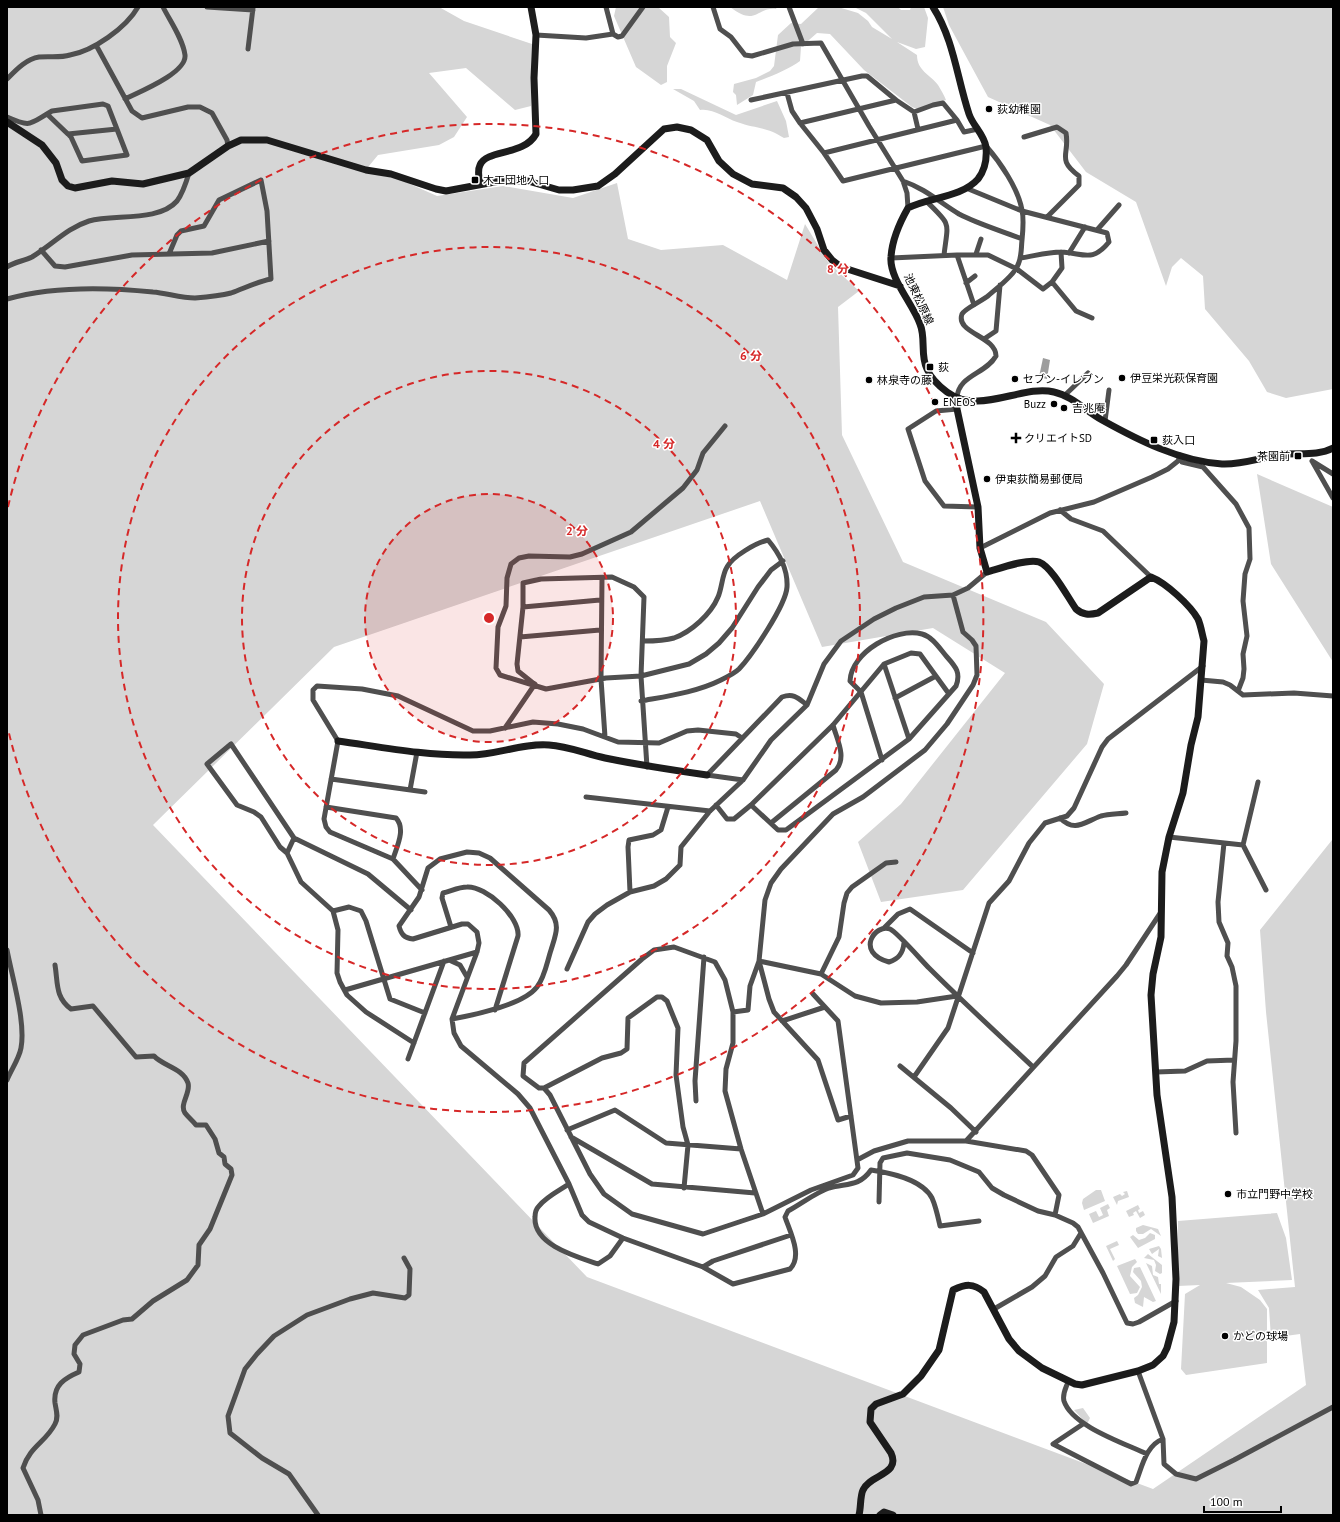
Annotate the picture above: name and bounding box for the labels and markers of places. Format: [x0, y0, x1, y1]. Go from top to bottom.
place label: 荻幼稚園 [997, 102, 1041, 116]
marker: 荻幼稚園 [984, 104, 994, 114]
place label: 木工団地入口 [483, 173, 549, 187]
marker: 木工団地入口 [470, 175, 480, 185]
place label: 荻 [938, 360, 949, 374]
marker: 荻 [925, 362, 935, 372]
place label: 伊豆栄光萩保育園 [1130, 371, 1218, 385]
place label: セブン-イレブン [1023, 372, 1104, 386]
place label: 林泉寺の藤 [877, 373, 932, 387]
marker: 伊豆栄光萩保育園 [1117, 373, 1127, 383]
marker: セブン-イレブン [1010, 374, 1020, 384]
marker: 林泉寺の藤 [864, 375, 874, 385]
place label: ENEOS [943, 395, 976, 409]
marker: ENEOS [930, 397, 940, 407]
place label: Buzz [1024, 397, 1046, 411]
marker: Buzz [1049, 399, 1059, 409]
place label: 吉兆庵 [1072, 401, 1105, 415]
marker: 吉兆庵 [1059, 403, 1069, 413]
place label: クリエイトSD [1024, 431, 1092, 445]
marker: クリエイトSD [1011, 433, 1021, 443]
place label: 荻入口 [1162, 433, 1195, 447]
marker: 荻入口 [1149, 435, 1159, 445]
place label: 茶園前 [1257, 449, 1290, 463]
marker: 茶園前 [1293, 451, 1303, 461]
place label: 伊東荻簡易郵便局 [995, 472, 1083, 486]
marker: 伊東荻簡易郵便局 [982, 474, 992, 484]
centre of rings [482, 611, 496, 625]
place label: 市立門野中学校 [1236, 1187, 1313, 1201]
marker: 市立門野中学校 [1223, 1189, 1233, 1199]
place label: かどの球場 [1233, 1329, 1288, 1343]
marker: かどの球場 [1220, 1331, 1230, 1341]

